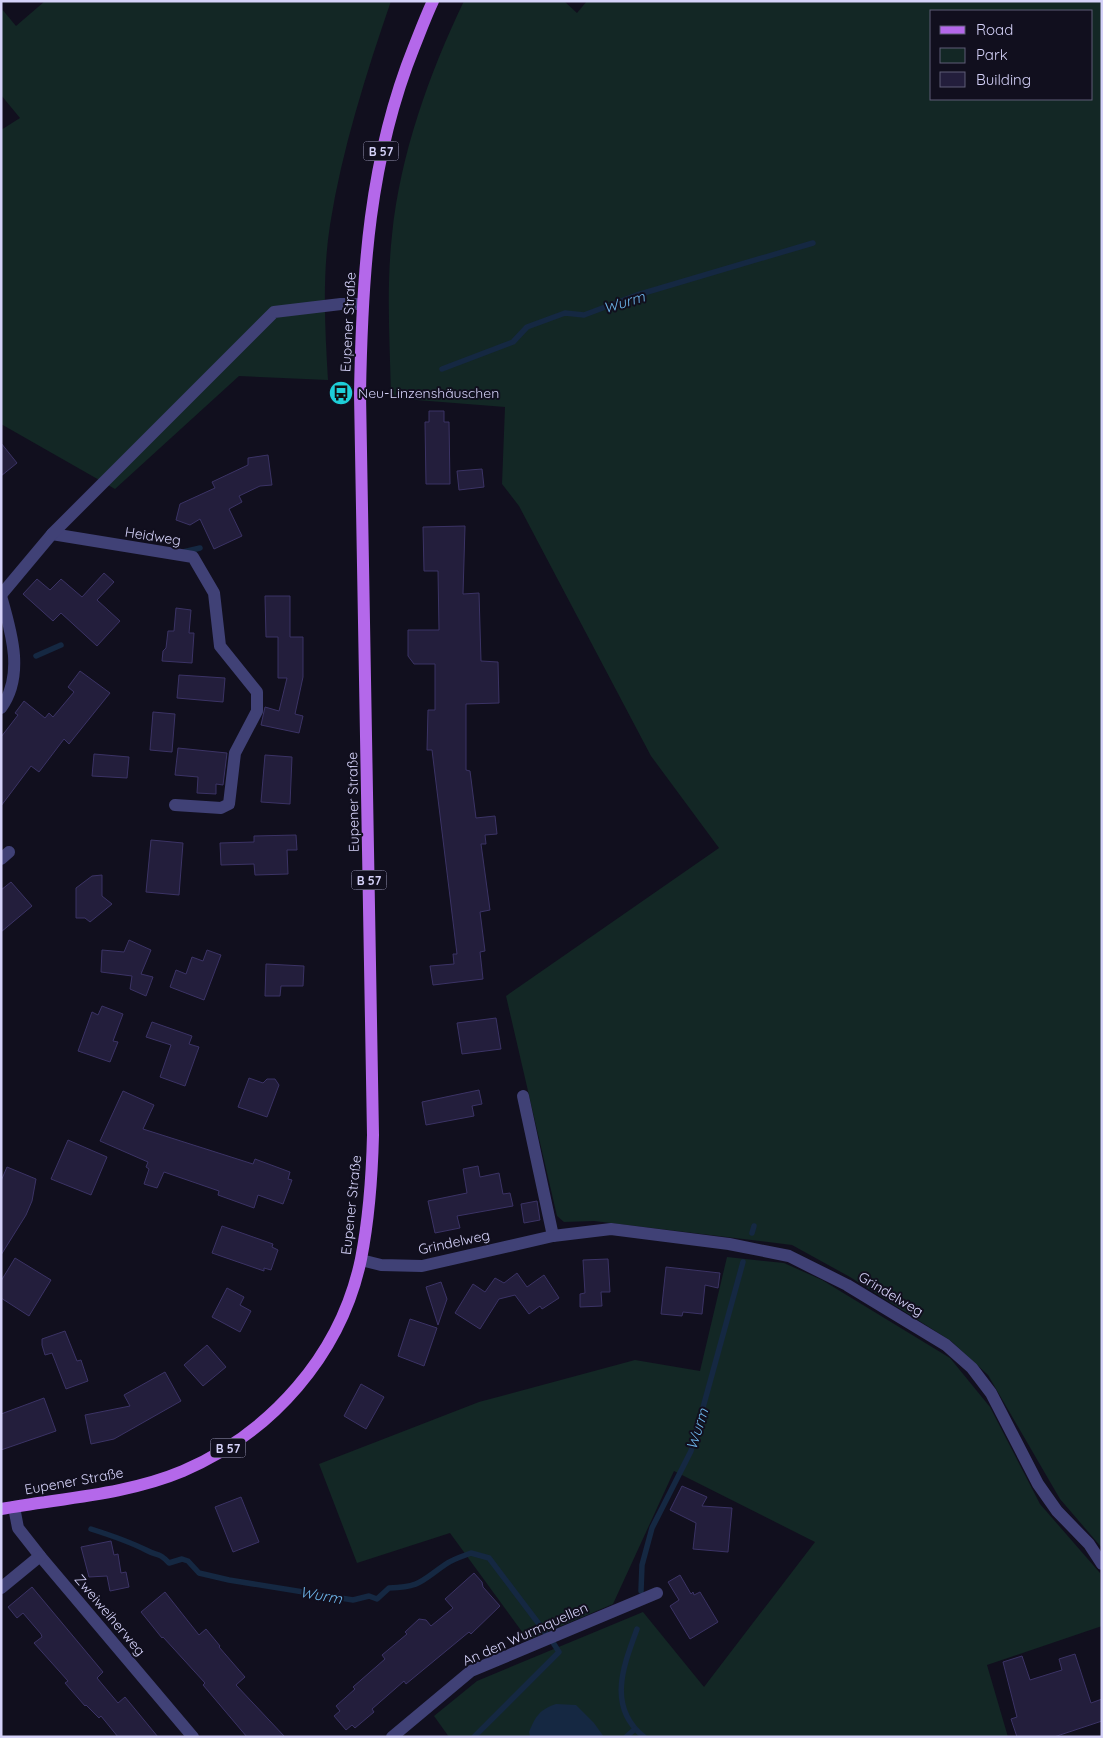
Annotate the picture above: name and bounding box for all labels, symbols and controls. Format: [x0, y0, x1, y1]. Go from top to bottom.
legend [930, 10, 1093, 100]
text: Road [976, 20, 1013, 39]
text: Park [976, 45, 1008, 64]
text: Building [976, 70, 1031, 89]
road number: B 57 [364, 142, 398, 160]
street label: Eupener Straße [336, 271, 360, 372]
water label: Wurm [601, 287, 647, 317]
bus stop icon: Neu-Linzenshäuschen [328, 380, 354, 406]
place label: Neu-Linzenshäuschen [358, 384, 499, 402]
street label: Heidweg [124, 523, 182, 549]
street label: Eupener Straße [343, 752, 363, 852]
road number: B 57 [352, 870, 386, 890]
street label: Eupener Straße [337, 1154, 365, 1256]
street label: Grindelweg [417, 1226, 491, 1258]
street label: Grindelweg [855, 1268, 927, 1320]
water label: Wurm [682, 1406, 712, 1452]
road number: B 57 [210, 1439, 246, 1458]
street label: Eupener Straße [23, 1463, 125, 1499]
street label: Zweiweiherweg [71, 1571, 149, 1659]
water label: Wurm [299, 1582, 344, 1608]
street label: An den Wurmquellen [459, 1598, 591, 1670]

